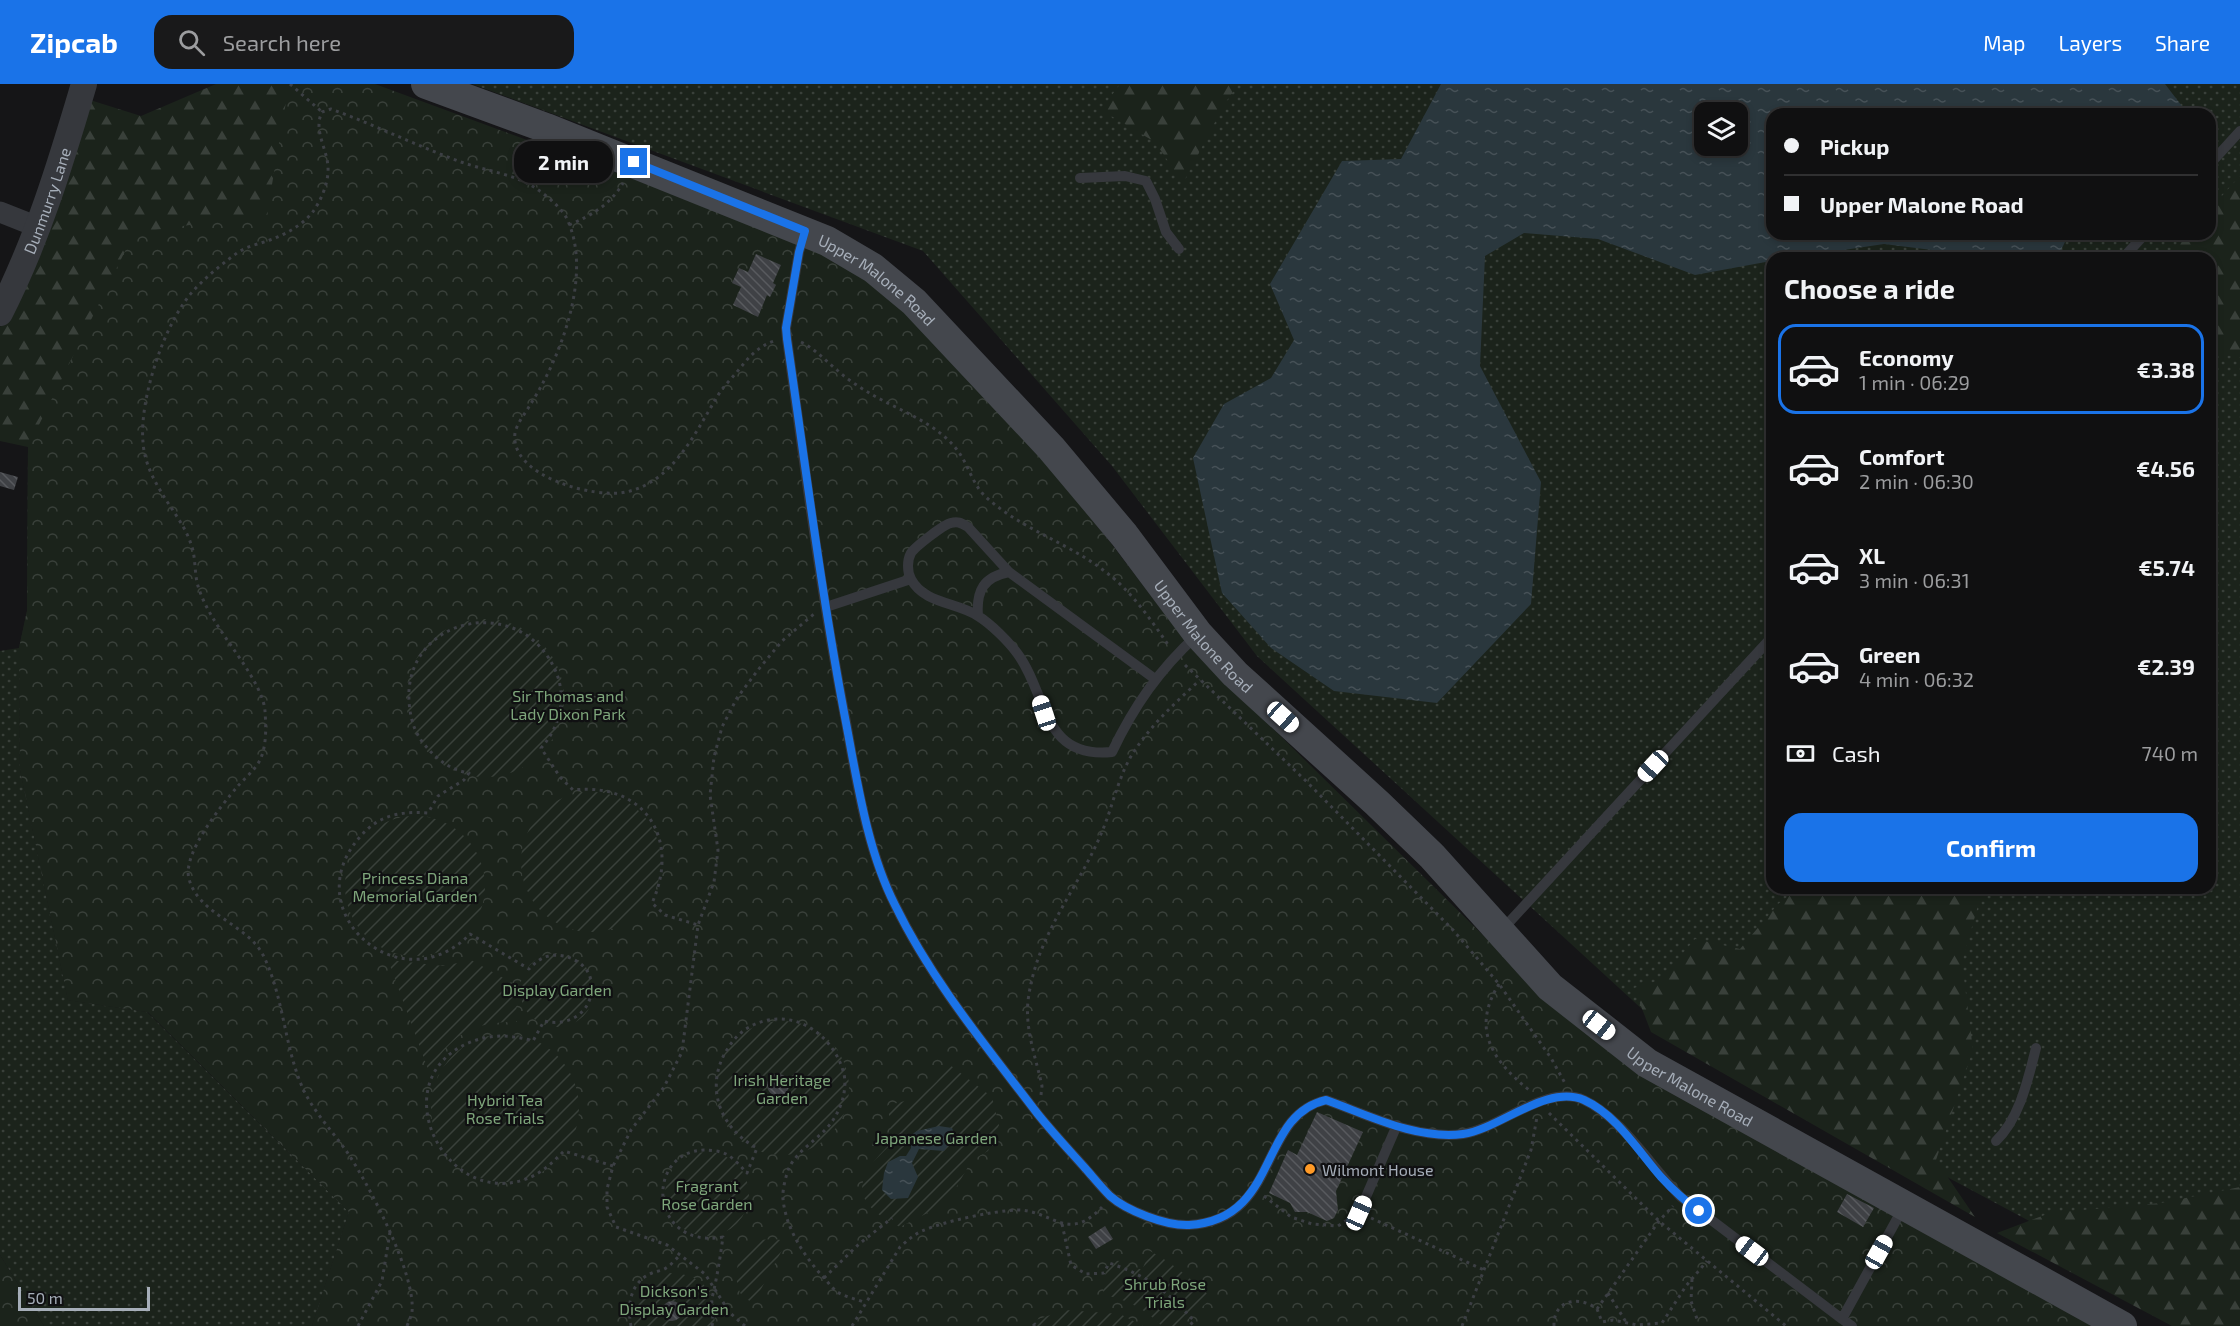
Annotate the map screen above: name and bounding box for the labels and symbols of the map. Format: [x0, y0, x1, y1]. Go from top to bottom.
callout: 2 min [514, 141, 613, 183]
street label: Dunmurry Lane [19, 145, 74, 256]
route end [620, 148, 647, 175]
street label: Upper Malone Road [816, 229, 940, 329]
street label: Upper Malone Road [1151, 576, 1258, 696]
park label: Sir Thomas and Lady Dixon Park [510, 686, 626, 723]
car [1030, 693, 1058, 733]
car [1264, 698, 1302, 736]
car [1634, 747, 1672, 785]
park label: Princess Diana Memorial Garden [353, 868, 477, 905]
park label: Display Garden [502, 980, 612, 999]
car [1579, 1007, 1619, 1043]
street label: Upper Malone Road [1624, 1042, 1757, 1130]
park label: Irish Heritage Garden [733, 1070, 831, 1107]
park label: Hybrid Tea Rose Trials [466, 1090, 544, 1127]
park label: Japanese Garden [875, 1128, 997, 1147]
place label: Wilmont House [1322, 1160, 1434, 1179]
marker: Wilmont House [1303, 1162, 1317, 1176]
park label: Fragrant Rose Garden [661, 1176, 753, 1213]
car [1343, 1193, 1375, 1233]
route start [1685, 1197, 1712, 1224]
car [1862, 1232, 1896, 1272]
car [1732, 1233, 1772, 1269]
park label: Shrub Rose Trials [1124, 1274, 1206, 1311]
park label: Dickson's Display Garden [619, 1281, 729, 1318]
scale bar [18, 1284, 150, 1312]

